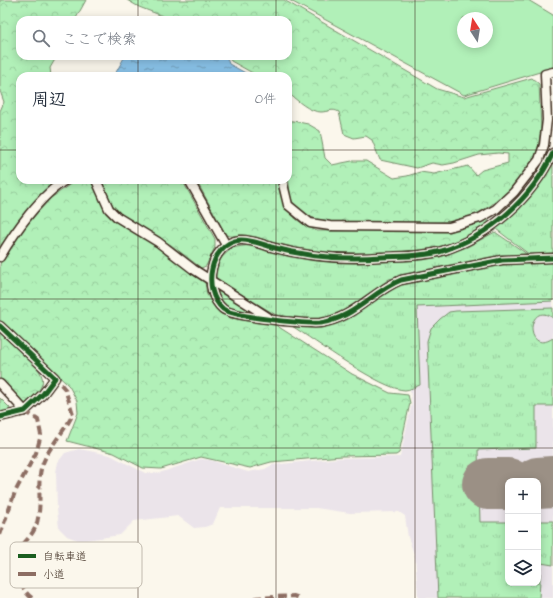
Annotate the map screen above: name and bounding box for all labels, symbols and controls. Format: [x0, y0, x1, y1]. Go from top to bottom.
north arrow [457, 12, 493, 48]
search box [16, 16, 292, 60]
icon: search [30, 27, 52, 49]
text: ここで検索 [62, 29, 137, 50]
text: 周辺 [32, 88, 66, 112]
text: 0件 [255, 90, 276, 108]
map controls [505, 478, 541, 586]
button: + [505, 478, 541, 514]
button: − [505, 514, 541, 550]
legend [10, 542, 142, 588]
text: 自転車道 [43, 549, 87, 564]
button: layers [505, 550, 541, 586]
text: 小道 [43, 567, 65, 582]

